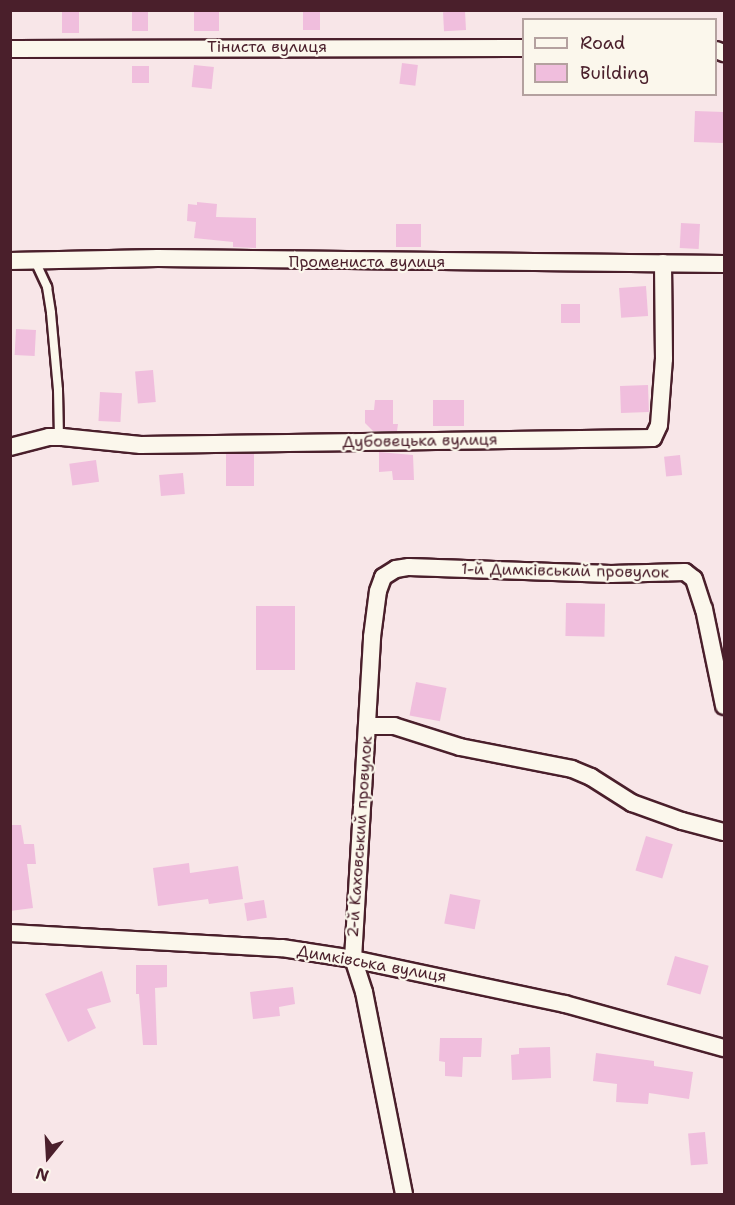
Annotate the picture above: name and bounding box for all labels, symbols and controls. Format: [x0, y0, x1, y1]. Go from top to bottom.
legend [522, 18, 717, 96]
text: Road [580, 31, 625, 55]
street label: Тіниста вулиця [207, 37, 327, 57]
text: Building [580, 61, 649, 85]
street label: Промениста вулиця [289, 252, 445, 272]
street label: Дубовецька вулиця [342, 430, 498, 452]
street label: 1-й Димківський провулок [461, 560, 669, 582]
street label: 2-й Каховський провулок [343, 736, 377, 938]
street label: Димківська вулиця [296, 941, 448, 987]
north arrow [18, 1127, 78, 1187]
text: N [33, 1163, 52, 1187]

